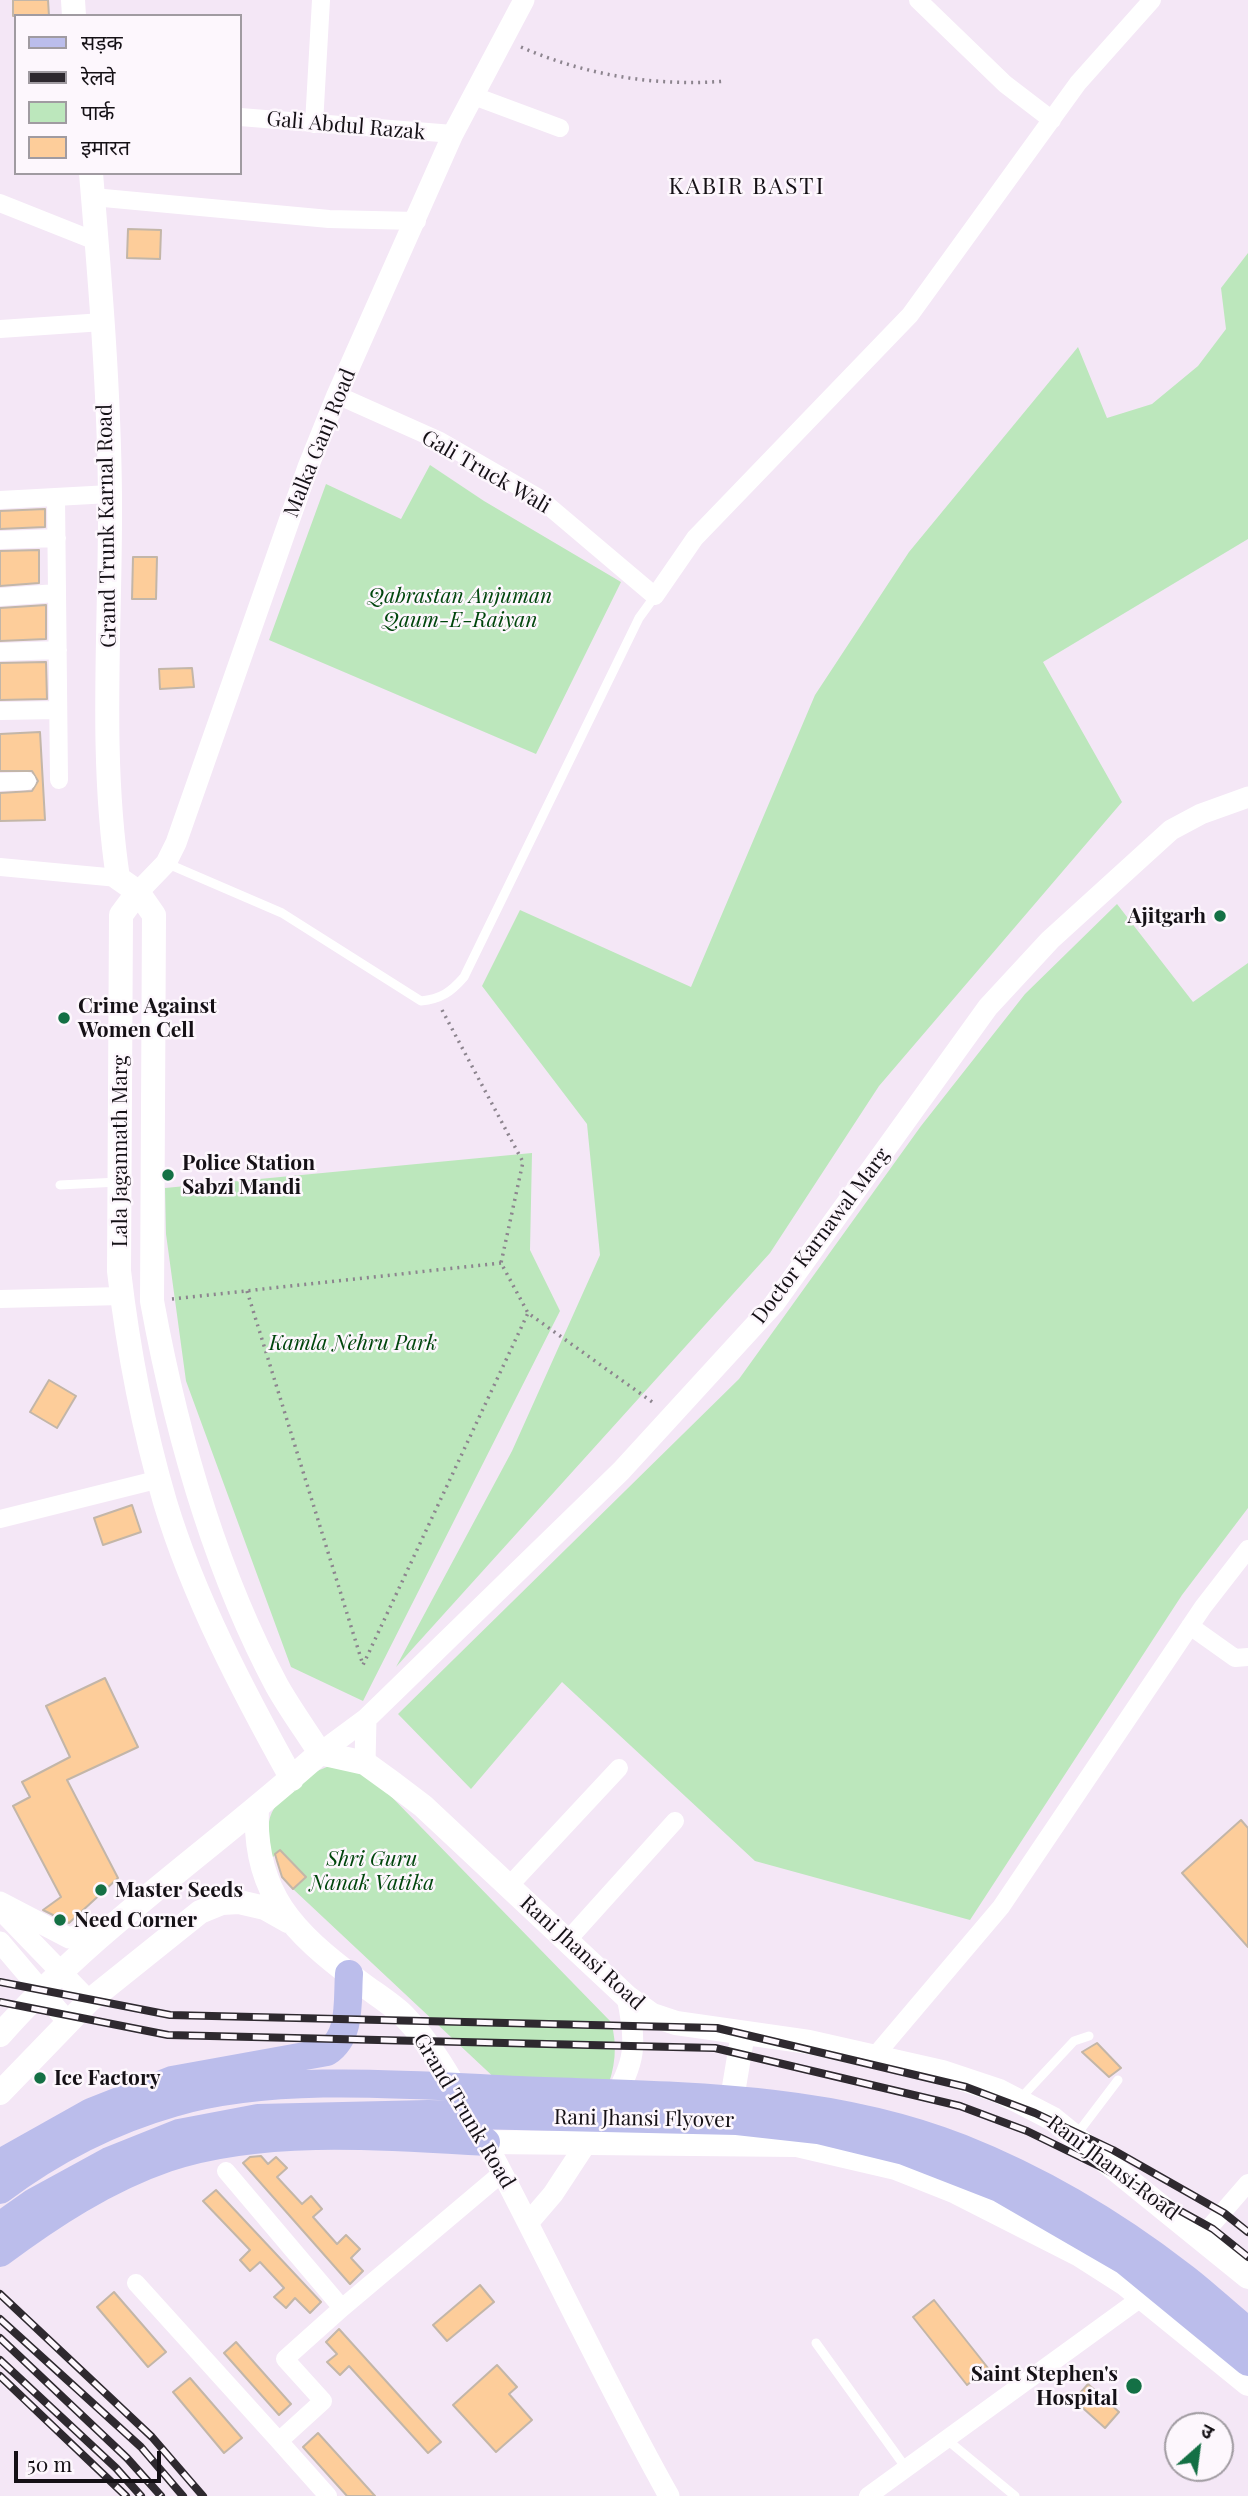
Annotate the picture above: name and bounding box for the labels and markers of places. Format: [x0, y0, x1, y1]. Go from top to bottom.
place label: Ajitgarh [1128, 903, 1206, 929]
marker: Ajitgarh [1212, 908, 1228, 924]
place label: Crime Against Women Cell [78, 993, 217, 1043]
marker: Crime Against Women Cell [56, 1010, 72, 1026]
place label: Police Station Sabzi Mandi [182, 1150, 315, 1200]
marker: Police Station Sabzi Mandi [160, 1167, 176, 1183]
place label: Master Seeds [115, 1877, 243, 1903]
marker: Master Seeds [93, 1882, 109, 1898]
place label: Need Corner [74, 1907, 197, 1933]
marker: Need Corner [52, 1912, 68, 1928]
place label: Ice Factory [54, 2065, 161, 2091]
marker: Ice Factory [32, 2070, 48, 2086]
place label: Saint Stephen's Hospital [971, 2361, 1118, 2411]
marker: Saint Stephen's Hospital [1124, 2376, 1144, 2396]

